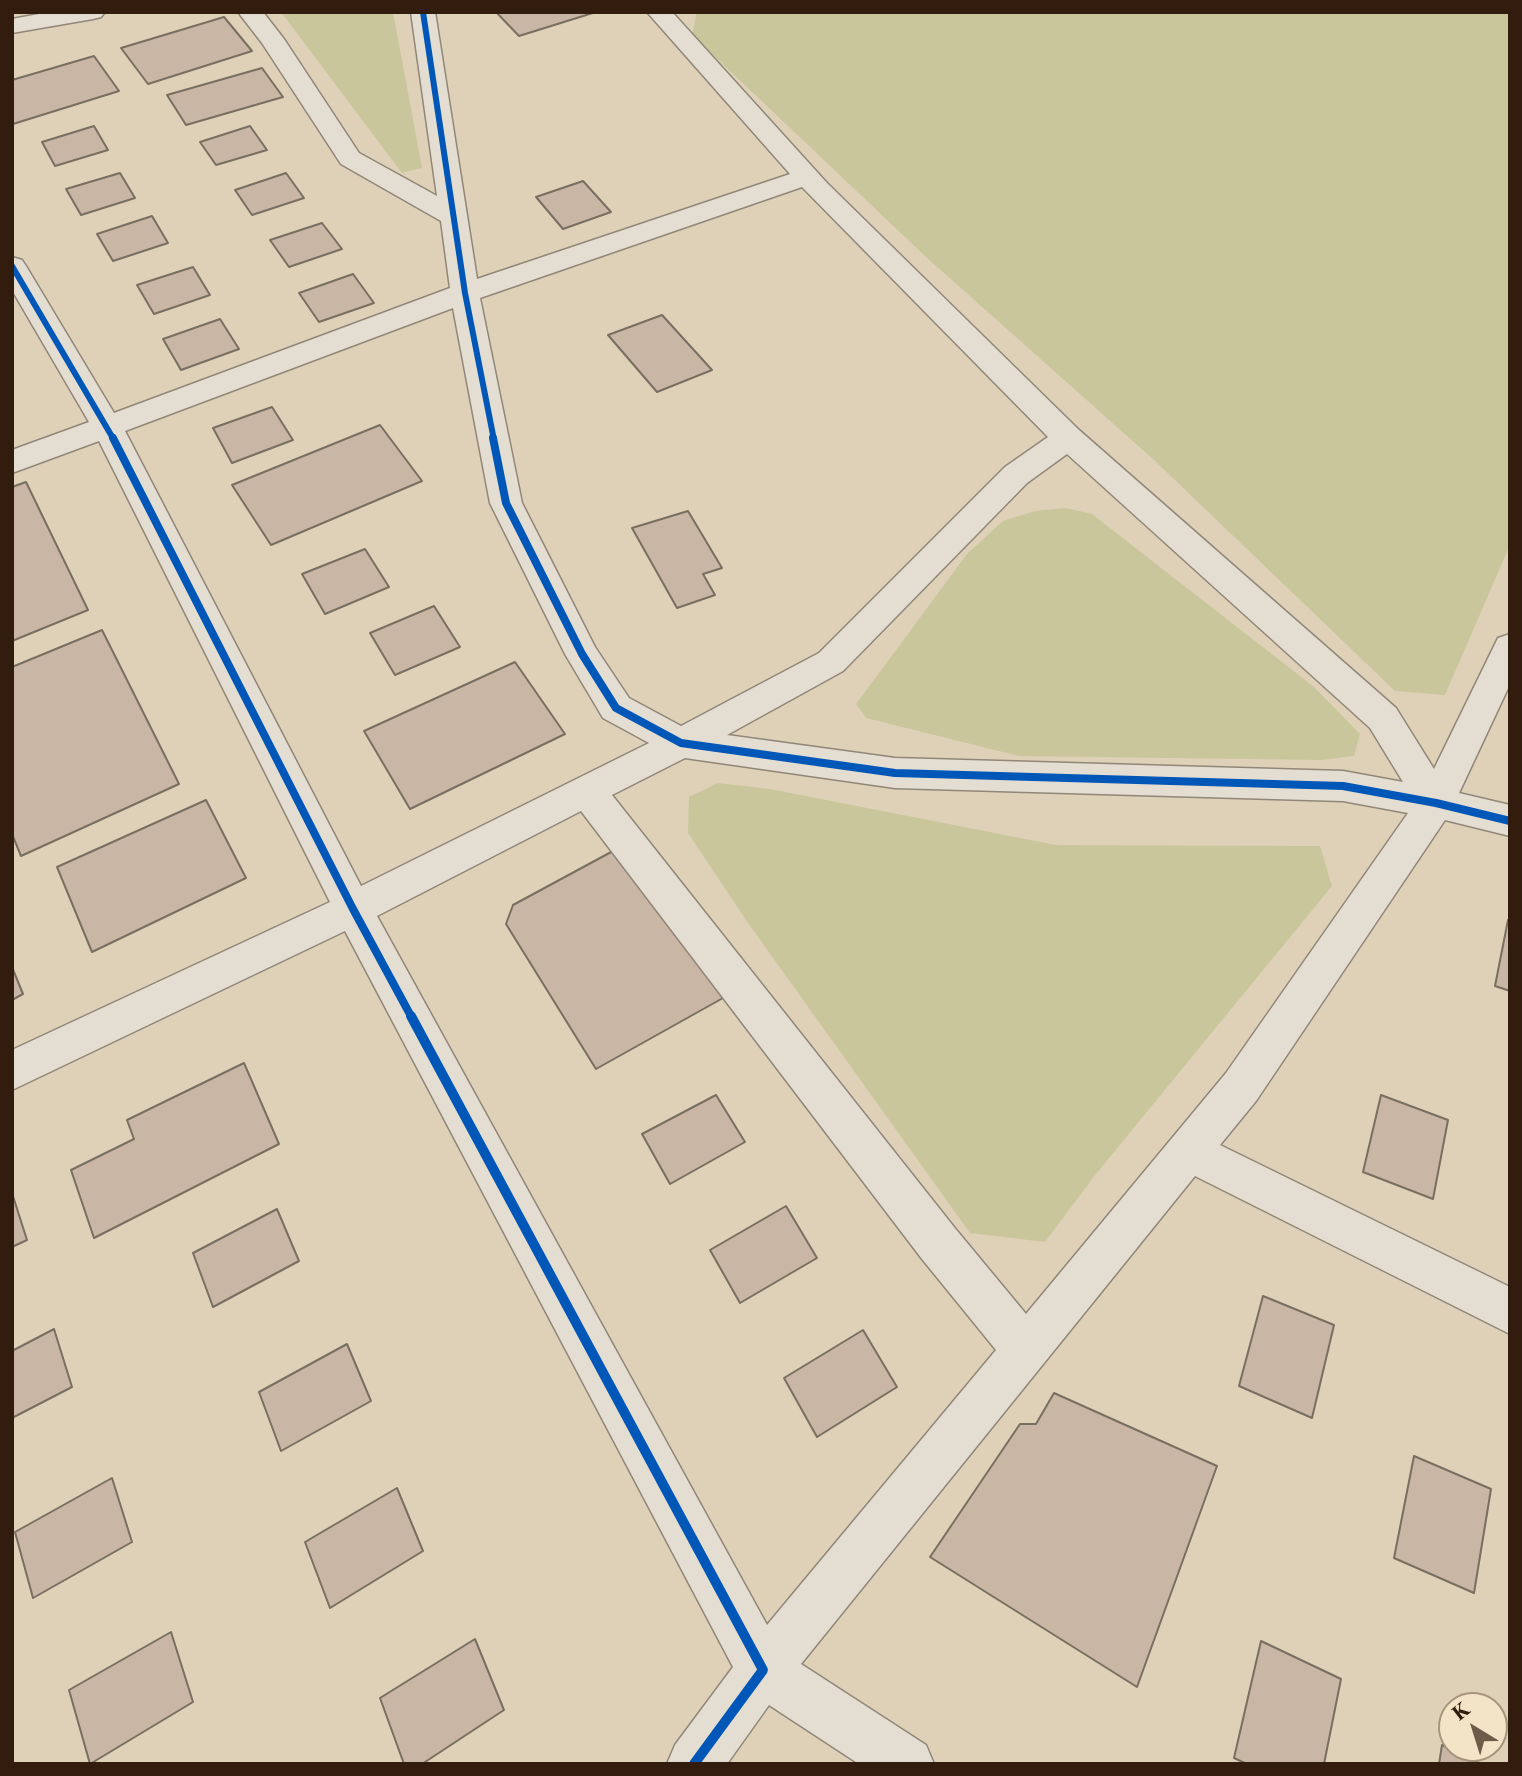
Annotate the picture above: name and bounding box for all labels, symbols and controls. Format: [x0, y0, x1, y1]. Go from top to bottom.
north arrow [1438, 1692, 1508, 1762]
text: K [1448, 1698, 1474, 1725]

